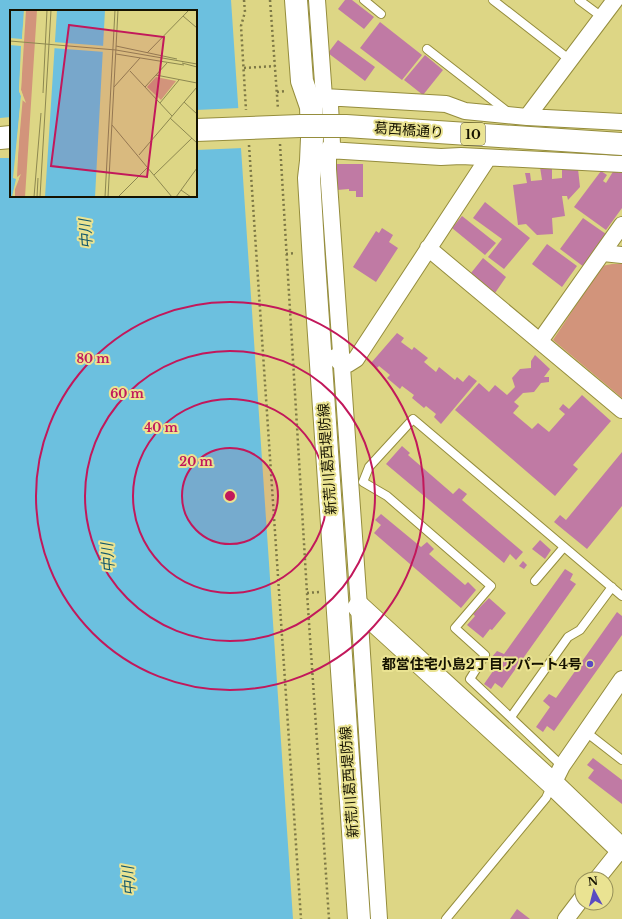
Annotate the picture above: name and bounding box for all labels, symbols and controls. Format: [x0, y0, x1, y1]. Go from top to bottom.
inset map [10, 10, 197, 197]
street label: 葛西橋通り [373, 119, 445, 141]
road number: 10 [461, 123, 485, 145]
water label: 中川 [75, 216, 96, 250]
text: 80 m [76, 351, 110, 366]
text: 60 m [110, 386, 145, 401]
street label: 新荒川葛西堤防線 [314, 403, 340, 515]
text: 40 m [144, 420, 178, 435]
text: 20 m [179, 454, 213, 469]
centre of rings [223, 489, 237, 503]
water label: 中川 [97, 540, 118, 574]
place label: 都営住宅小島2丁目アパート4号 [382, 655, 582, 673]
marker: 都営住宅小島2丁目アパート4号 [585, 659, 595, 669]
street label: 新荒川葛西堤防線 [336, 726, 362, 838]
water label: 中川 [118, 863, 139, 897]
north arrow [574, 871, 614, 911]
text: N [587, 873, 599, 889]

